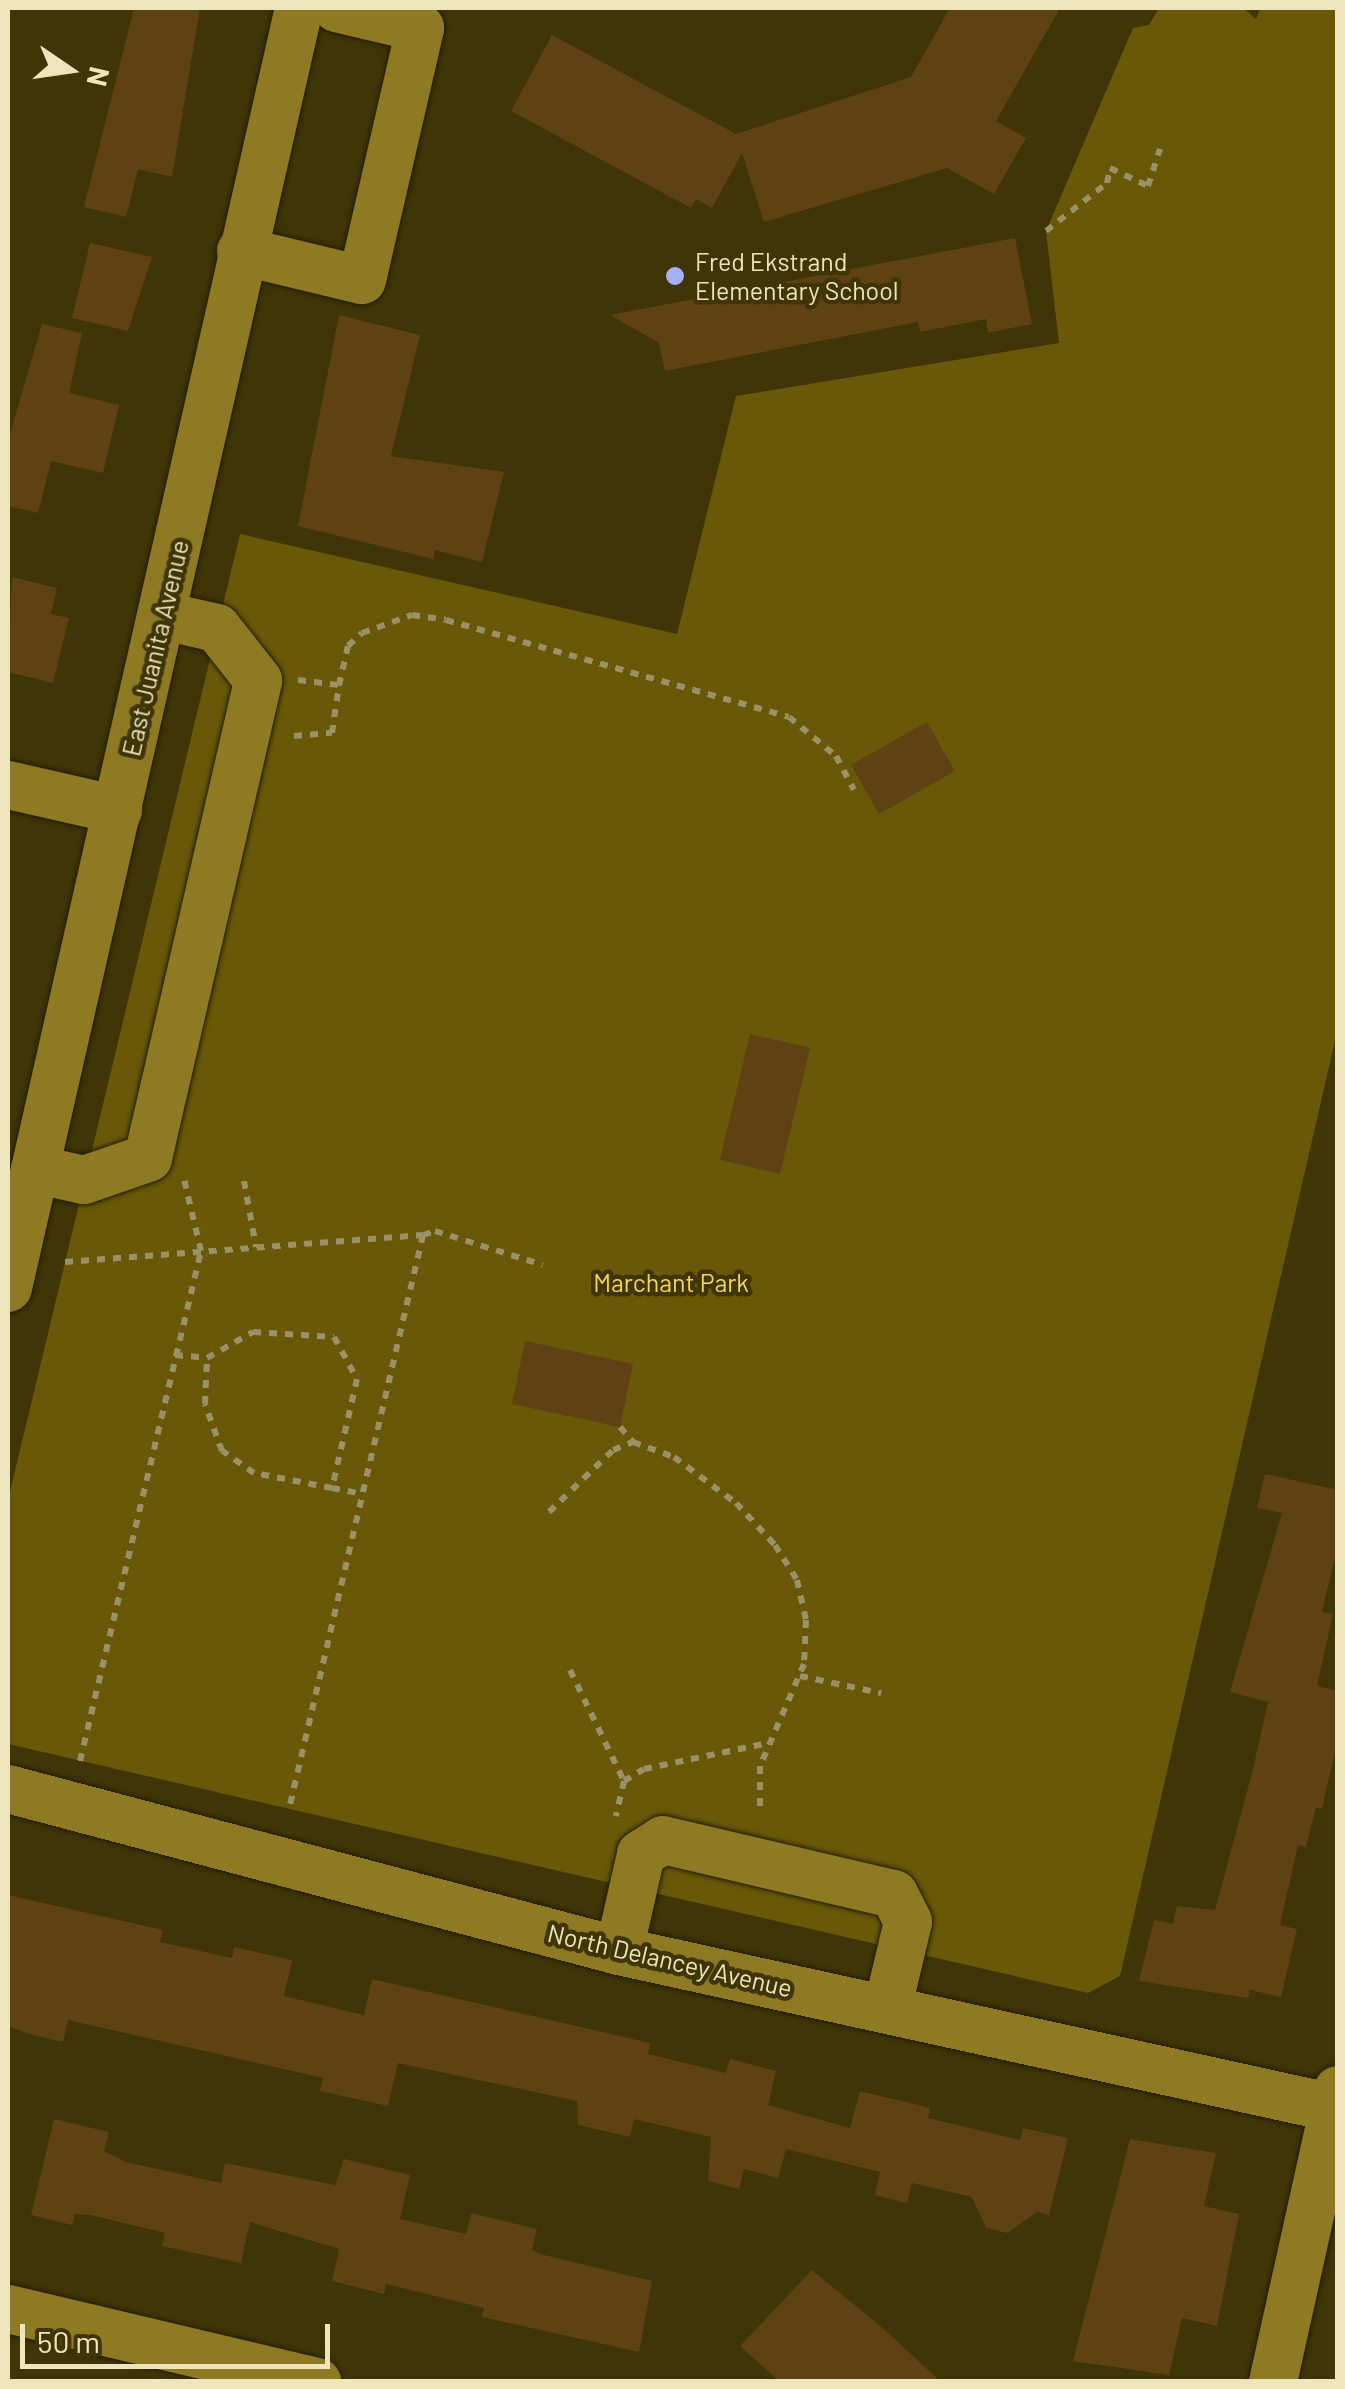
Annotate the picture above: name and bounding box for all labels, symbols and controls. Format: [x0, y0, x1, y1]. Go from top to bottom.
north arrow [20, 20, 120, 120]
text: N [81, 64, 118, 90]
place label: Fred Ekstrand Elementary School [695, 247, 899, 306]
marker: Fred Ekstrand Elementary School [664, 265, 686, 287]
street label: East Juanita Avenue [116, 537, 194, 759]
park label: Marchant Park [593, 1267, 749, 1297]
street label: North Delancey Avenue [545, 1917, 795, 2003]
scale bar [25, 2304, 335, 2366]
text: 50 m [37, 2323, 100, 2359]

